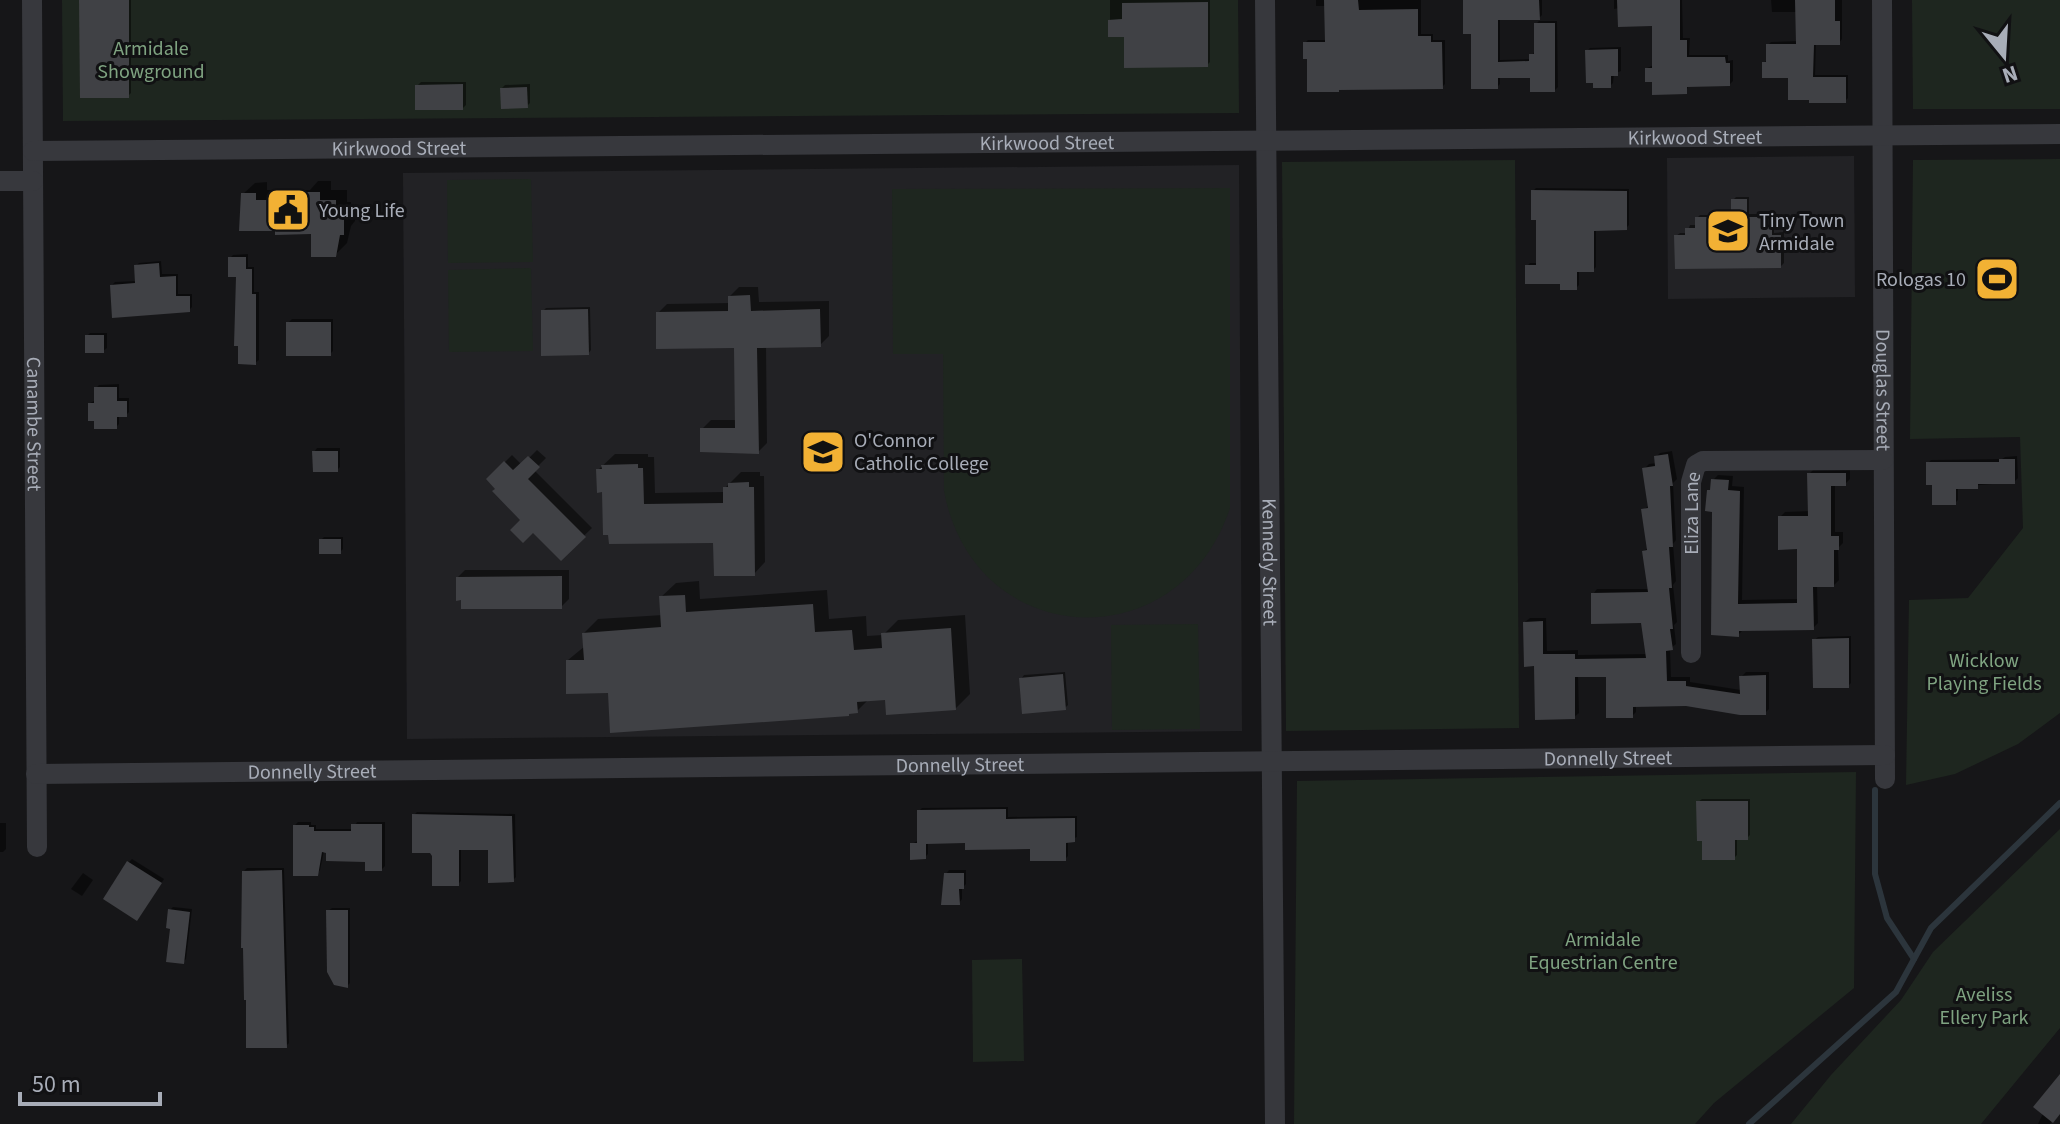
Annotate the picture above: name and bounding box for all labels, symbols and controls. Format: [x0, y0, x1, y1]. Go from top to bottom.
north arrow [1964, 16, 2044, 96]
park label: Armidale Showground [97, 35, 205, 86]
text: N [1998, 57, 2022, 92]
street label: Kirkwood Street [1628, 123, 1763, 153]
street label: Kirkwood Street [980, 129, 1115, 158]
street label: Kirkwood Street [332, 134, 467, 163]
public building icon: Young Life [264, 186, 312, 234]
place label: Young Life [318, 197, 405, 225]
school or university icon: Tiny Town Armidale [1704, 207, 1752, 255]
place label: Tiny Town Armidale [1759, 207, 1844, 258]
sports icon: Rologas 10 [1973, 255, 2021, 303]
place label: Rologas 10 [1876, 266, 1966, 294]
street label: Douglas Street [1868, 329, 1897, 451]
street label: Canambe Street [19, 357, 48, 491]
place label: O'Connor Catholic College [854, 427, 989, 478]
school or university icon: O'Connor Catholic College [799, 428, 847, 476]
street label: Eliza Lane [1678, 468, 1708, 555]
street label: Kennedy Street [1254, 498, 1284, 626]
park label: Wicklow Playing Fields [1926, 647, 2042, 698]
street label: Donnelly Street [1543, 744, 1673, 774]
street label: Donnelly Street [895, 751, 1025, 780]
street label: Donnelly Street [248, 758, 377, 787]
park label: Armidale Equestrian Centre [1528, 926, 1678, 977]
park label: Aveliss Ellery Park [1940, 981, 2029, 1032]
scale bar [20, 1056, 160, 1106]
text: 50 m [32, 1067, 81, 1102]

